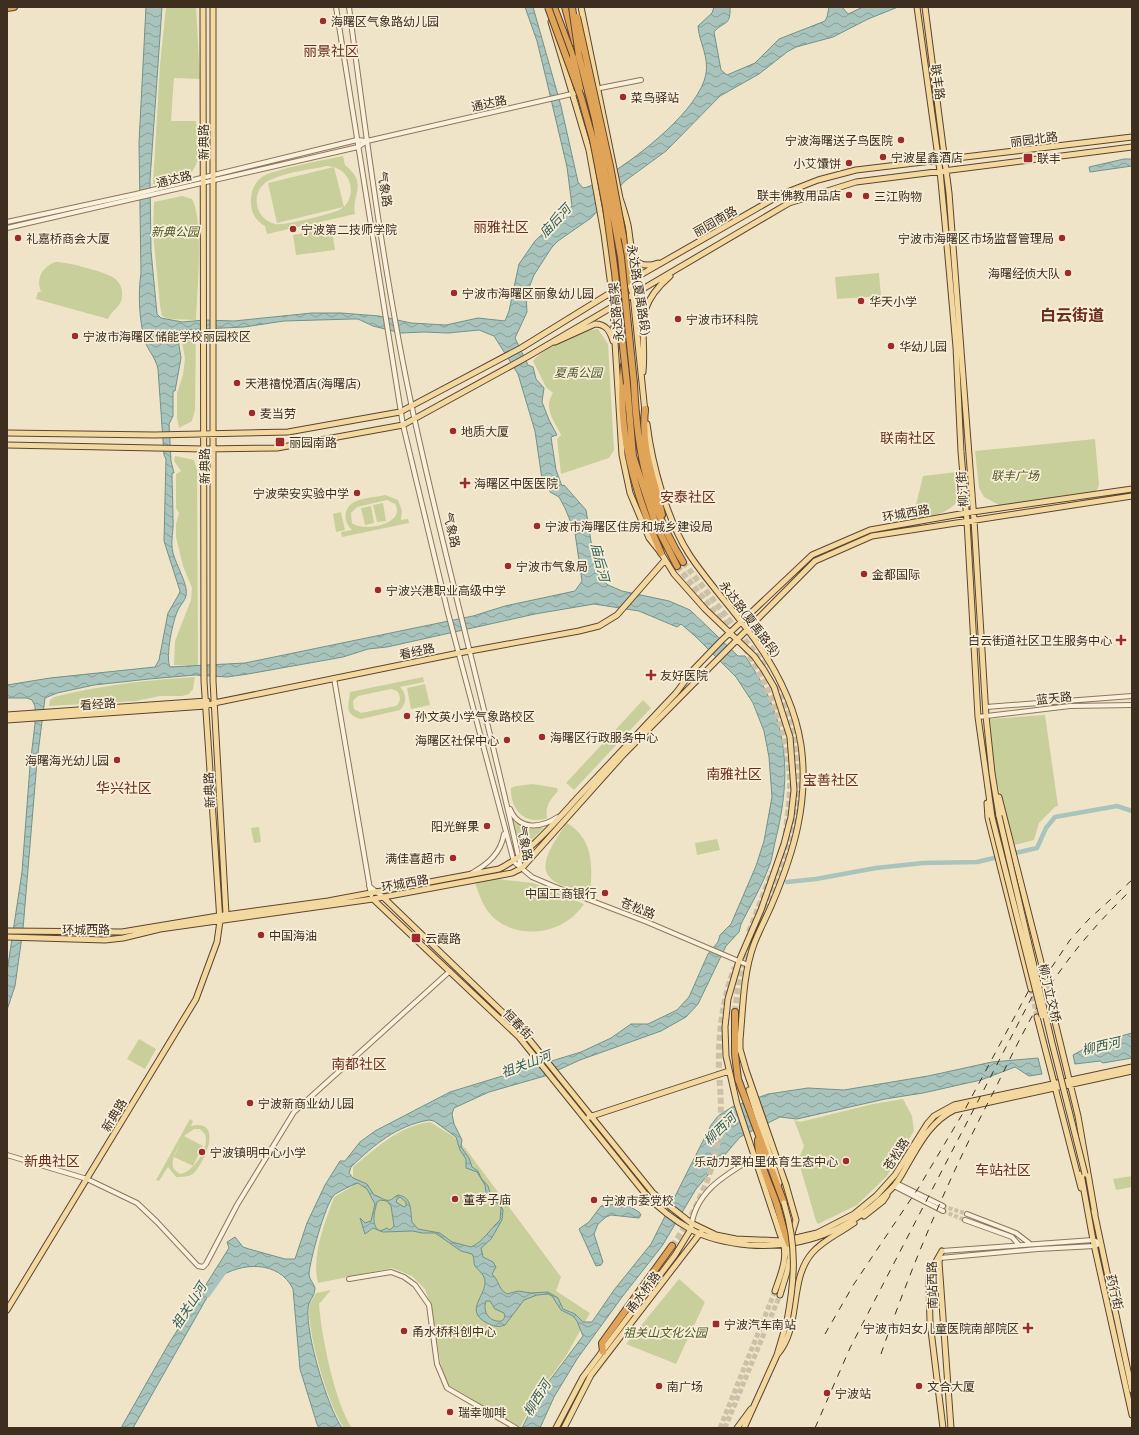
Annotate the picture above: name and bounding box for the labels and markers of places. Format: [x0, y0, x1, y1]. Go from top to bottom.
place label: 海曙区气象路幼儿园 [331, 14, 439, 29]
marker: 海曙区气象路幼儿园 [318, 16, 328, 26]
place label: 菜鸟驿站 [631, 90, 679, 105]
marker: 菜鸟驿站 [618, 92, 628, 102]
place label: 宁波海曙送子鸟医院 [785, 133, 893, 148]
marker: 宁波海曙送子鸟医院 [896, 135, 906, 145]
place label: 宁波星鑫酒店 [891, 150, 963, 165]
place label: 联丰 [1037, 151, 1061, 166]
marker: 宁波星鑫酒店 [878, 152, 888, 162]
marker: 联丰 [1022, 152, 1034, 164]
place label: 小艾馕饼 [793, 156, 841, 171]
marker: 小艾馕饼 [844, 158, 854, 168]
place label: 联丰佛教用品店 [757, 188, 841, 203]
place label: 三江购物 [874, 189, 922, 204]
marker: 联丰佛教用品店 [844, 190, 854, 200]
marker: 三江购物 [861, 191, 871, 201]
place label: 宁波第二技师学院 [301, 222, 397, 237]
marker: 宁波第二技师学院 [288, 224, 298, 234]
place label: 礼嘉桥商会大厦 [26, 231, 110, 246]
place label: 宁波市海曙区市场监督管理局 [898, 231, 1054, 246]
marker: 礼嘉桥商会大厦 [13, 233, 23, 243]
marker: 宁波市海曙区市场监督管理局 [1057, 233, 1067, 243]
place label: 海曙经侦大队 [988, 266, 1060, 281]
marker: 海曙经侦大队 [1063, 268, 1073, 278]
place label: 宁波市海曙区丽象幼儿园 [462, 286, 594, 301]
marker: 宁波市海曙区丽象幼儿园 [449, 288, 459, 298]
place label: 华天小学 [869, 294, 917, 309]
marker: 华天小学 [856, 296, 866, 306]
place label: 宁波市环科院 [686, 312, 758, 327]
marker: 宁波市环科院 [673, 314, 683, 324]
place label: 宁波市海曙区储能学校丽园校区 [83, 329, 251, 344]
marker: 宁波市海曙区储能学校丽园校区 [70, 331, 80, 341]
place label: 华幼儿园 [899, 339, 947, 354]
marker: 华幼儿园 [886, 341, 896, 351]
place label: 天港禧悦酒店(海曙店) [245, 376, 361, 391]
marker: 天港禧悦酒店(海曙店) [232, 378, 242, 388]
place label: 麦当劳 [260, 406, 296, 421]
marker: 麦当劳 [247, 408, 257, 418]
place label: 地质大厦 [461, 424, 509, 439]
marker: 地质大厦 [448, 426, 458, 436]
place label: 丽园南路 [289, 435, 337, 450]
marker: 丽园南路 [274, 436, 286, 448]
place label: 海曙区中医医院 [474, 476, 558, 491]
marker: 海曙区中医医院 [459, 477, 471, 489]
place label: 宁波荣安实验中学 [253, 486, 349, 501]
marker: 宁波荣安实验中学 [352, 488, 362, 498]
place label: 宁波市海曙区住房和城乡建设局 [545, 519, 713, 534]
marker: 宁波市海曙区住房和城乡建设局 [532, 521, 542, 531]
place label: 宁波市气象局 [516, 559, 588, 574]
marker: 宁波市气象局 [503, 561, 513, 571]
place label: 金都国际 [872, 567, 920, 582]
marker: 金都国际 [859, 569, 869, 579]
place label: 宁波兴港职业高级中学 [386, 583, 506, 598]
marker: 宁波兴港职业高级中学 [373, 585, 383, 595]
place label: 白云街道社区卫生服务中心 [968, 633, 1112, 648]
marker: 白云街道社区卫生服务中心 [1115, 634, 1127, 646]
place label: 友好医院 [660, 668, 708, 683]
marker: 友好医院 [645, 669, 657, 681]
place label: 孙文英小学气象路校区 [415, 709, 535, 724]
marker: 孙文英小学气象路校区 [402, 711, 412, 721]
place label: 海曙区行政服务中心 [550, 730, 658, 745]
marker: 海曙区行政服务中心 [537, 732, 547, 742]
place label: 海曙区社保中心 [415, 733, 499, 748]
marker: 海曙区社保中心 [502, 735, 512, 745]
place label: 海曙海光幼儿园 [25, 753, 109, 768]
marker: 海曙海光幼儿园 [112, 755, 122, 765]
place label: 阳光鲜果 [431, 819, 479, 834]
marker: 阳光鲜果 [482, 821, 492, 831]
place label: 满佳喜超市 [385, 851, 445, 866]
marker: 满佳喜超市 [448, 853, 458, 863]
place label: 中国工商银行 [525, 886, 597, 901]
marker: 中国工商银行 [600, 888, 610, 898]
place label: 中国海油 [269, 928, 317, 943]
marker: 中国海油 [256, 930, 266, 940]
place label: 云霞路 [425, 931, 461, 946]
marker: 云霞路 [410, 932, 422, 944]
place label: 宁波新商业幼儿园 [258, 1096, 354, 1111]
marker: 宁波新商业幼儿园 [245, 1098, 255, 1108]
place label: 宁波镇明中心小学 [210, 1145, 306, 1160]
marker: 宁波镇明中心小学 [197, 1147, 207, 1157]
place label: 乐动力翠柏里体育生态中心 [694, 1154, 838, 1169]
marker: 乐动力翠柏里体育生态中心 [841, 1156, 851, 1166]
place label: 董孝子庙 [463, 1192, 511, 1207]
place label: 宁波市委党校 [602, 1193, 674, 1208]
marker: 董孝子庙 [450, 1194, 460, 1204]
marker: 宁波市委党校 [589, 1195, 599, 1205]
place label: 宁波汽车南站 [724, 1317, 796, 1332]
marker: 宁波汽车南站 [711, 1319, 721, 1329]
place label: 宁波市妇女儿童医院南部院区 [863, 1321, 1019, 1336]
marker: 宁波市妇女儿童医院南部院区 [1022, 1322, 1034, 1334]
place label: 甬水桥科创中心 [412, 1324, 496, 1339]
marker: 甬水桥科创中心 [399, 1326, 409, 1336]
place label: 南广场 [667, 1379, 703, 1394]
place label: 文合大厦 [927, 1379, 975, 1394]
marker: 南广场 [654, 1381, 664, 1391]
marker: 文合大厦 [914, 1381, 924, 1391]
place label: 宁波站 [835, 1386, 871, 1401]
marker: 宁波站 [822, 1388, 832, 1398]
place label: 瑞幸咖啡 [458, 1405, 506, 1420]
marker: 瑞幸咖啡 [445, 1407, 455, 1417]

